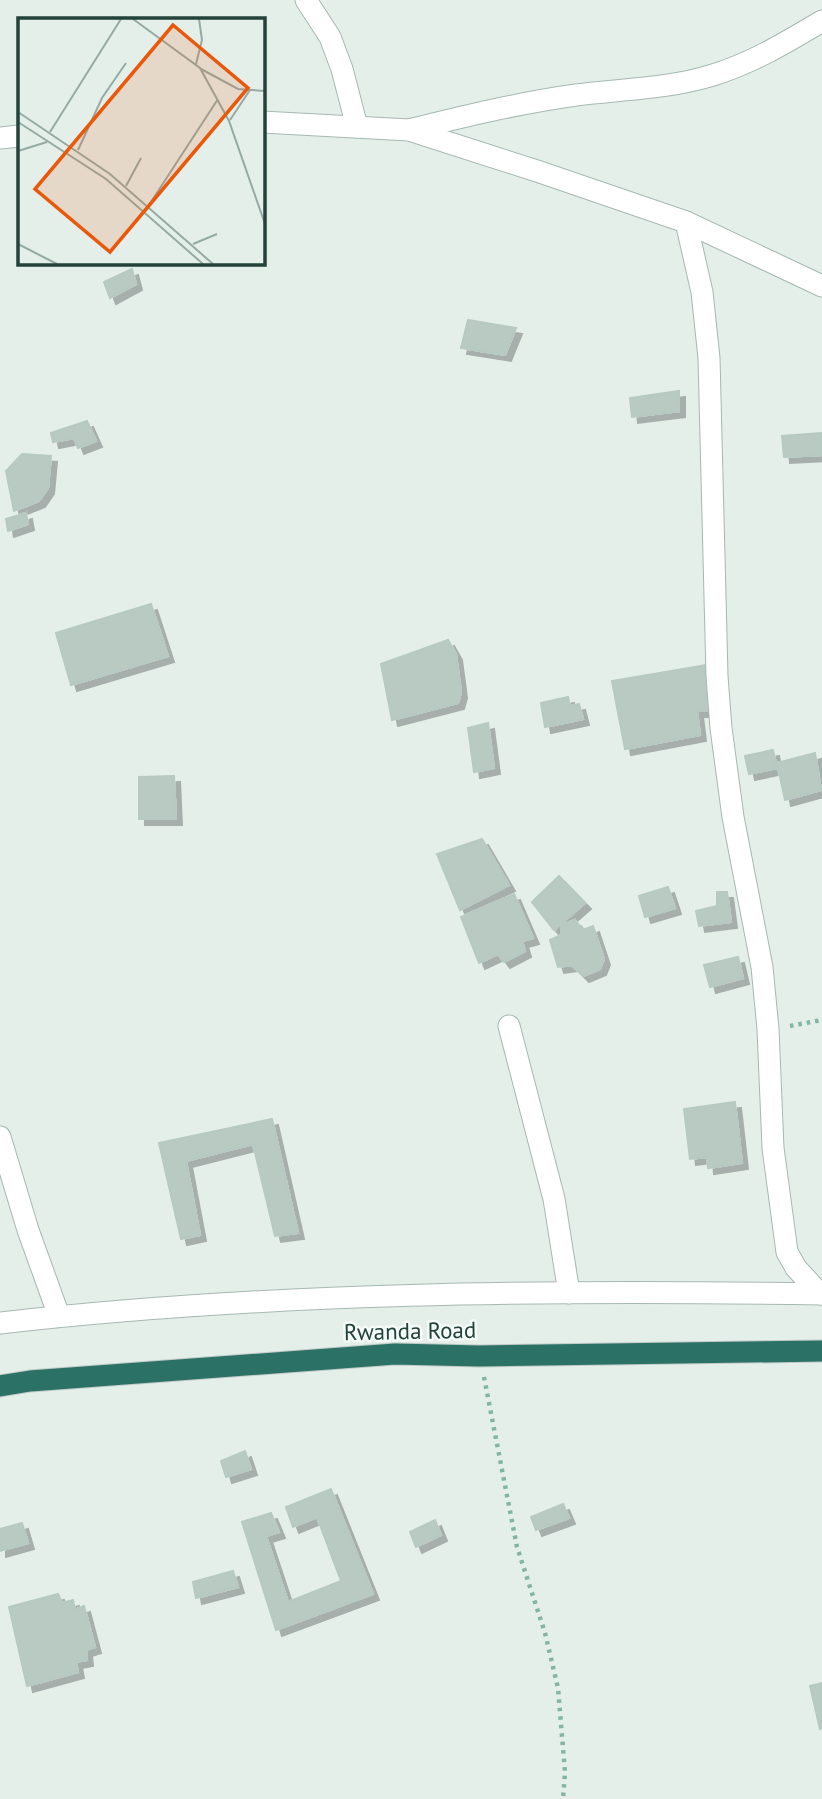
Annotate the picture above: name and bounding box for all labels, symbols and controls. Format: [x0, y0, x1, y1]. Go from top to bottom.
inset map [18, 18, 264, 264]
street label: Rwanda Road [343, 1315, 476, 1346]

